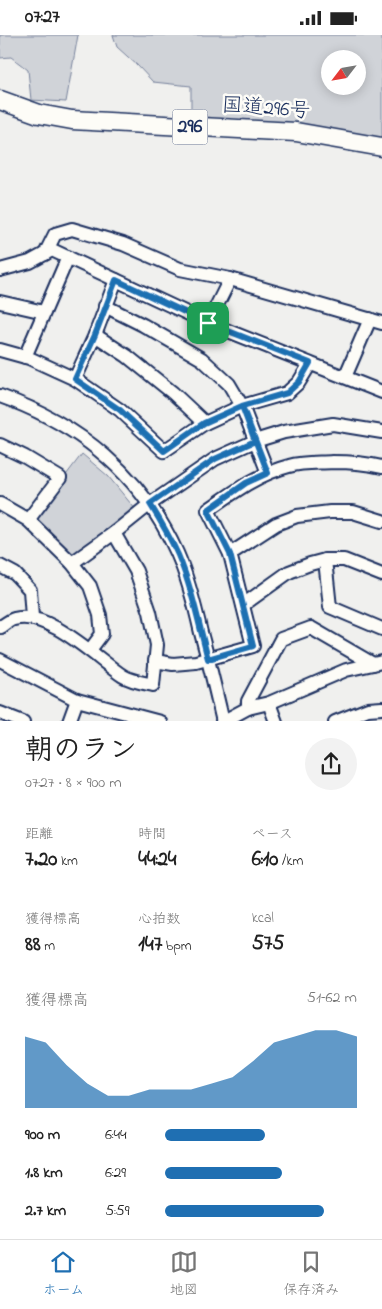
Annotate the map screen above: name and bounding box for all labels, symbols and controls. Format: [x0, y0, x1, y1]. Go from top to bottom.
text: 07:27 [25, 4, 60, 31]
north arrow [321, 50, 366, 95]
map controls [321, 50, 366, 95]
street label: 国道296号 [221, 91, 311, 127]
road number: 296 [172, 109, 208, 145]
pin [187, 302, 229, 344]
icon: arrive [194, 309, 222, 337]
text: 朝のラン [25, 731, 137, 772]
button: share [305, 738, 357, 790]
text: 07:27 · 8 × 900 m [25, 771, 122, 795]
text: 距離 [25, 824, 53, 845]
text: 時間 [138, 824, 166, 845]
text: ペース [252, 824, 293, 845]
text: 7.20 [25, 845, 57, 875]
text: 44:24 [138, 845, 177, 875]
text: 6:10 [252, 845, 278, 875]
text: km [57, 851, 78, 872]
text: /km [278, 851, 303, 872]
text: kcal [252, 908, 274, 929]
text: 獲得標高 [25, 909, 81, 930]
text: 心拍数 [138, 909, 180, 930]
text: 575 [252, 929, 284, 959]
text: 88 [25, 930, 41, 960]
text: 147 [138, 930, 162, 960]
text: m [41, 936, 55, 957]
text: bpm [162, 936, 192, 957]
text: 51–62 m [307, 986, 357, 1010]
text: 獲得標高 [25, 989, 89, 1013]
text: 900 m [25, 1123, 60, 1147]
text: 6:44 [105, 1123, 127, 1147]
text: 1.8 km [25, 1161, 63, 1185]
text: 6:29 [105, 1161, 126, 1185]
text: 2.7 km [25, 1199, 66, 1223]
text: 5:59 [105, 1199, 129, 1223]
tab: ホーム [43, 1248, 84, 1301]
tab: 地図 [170, 1248, 198, 1301]
tab: 保存済み [283, 1248, 339, 1301]

